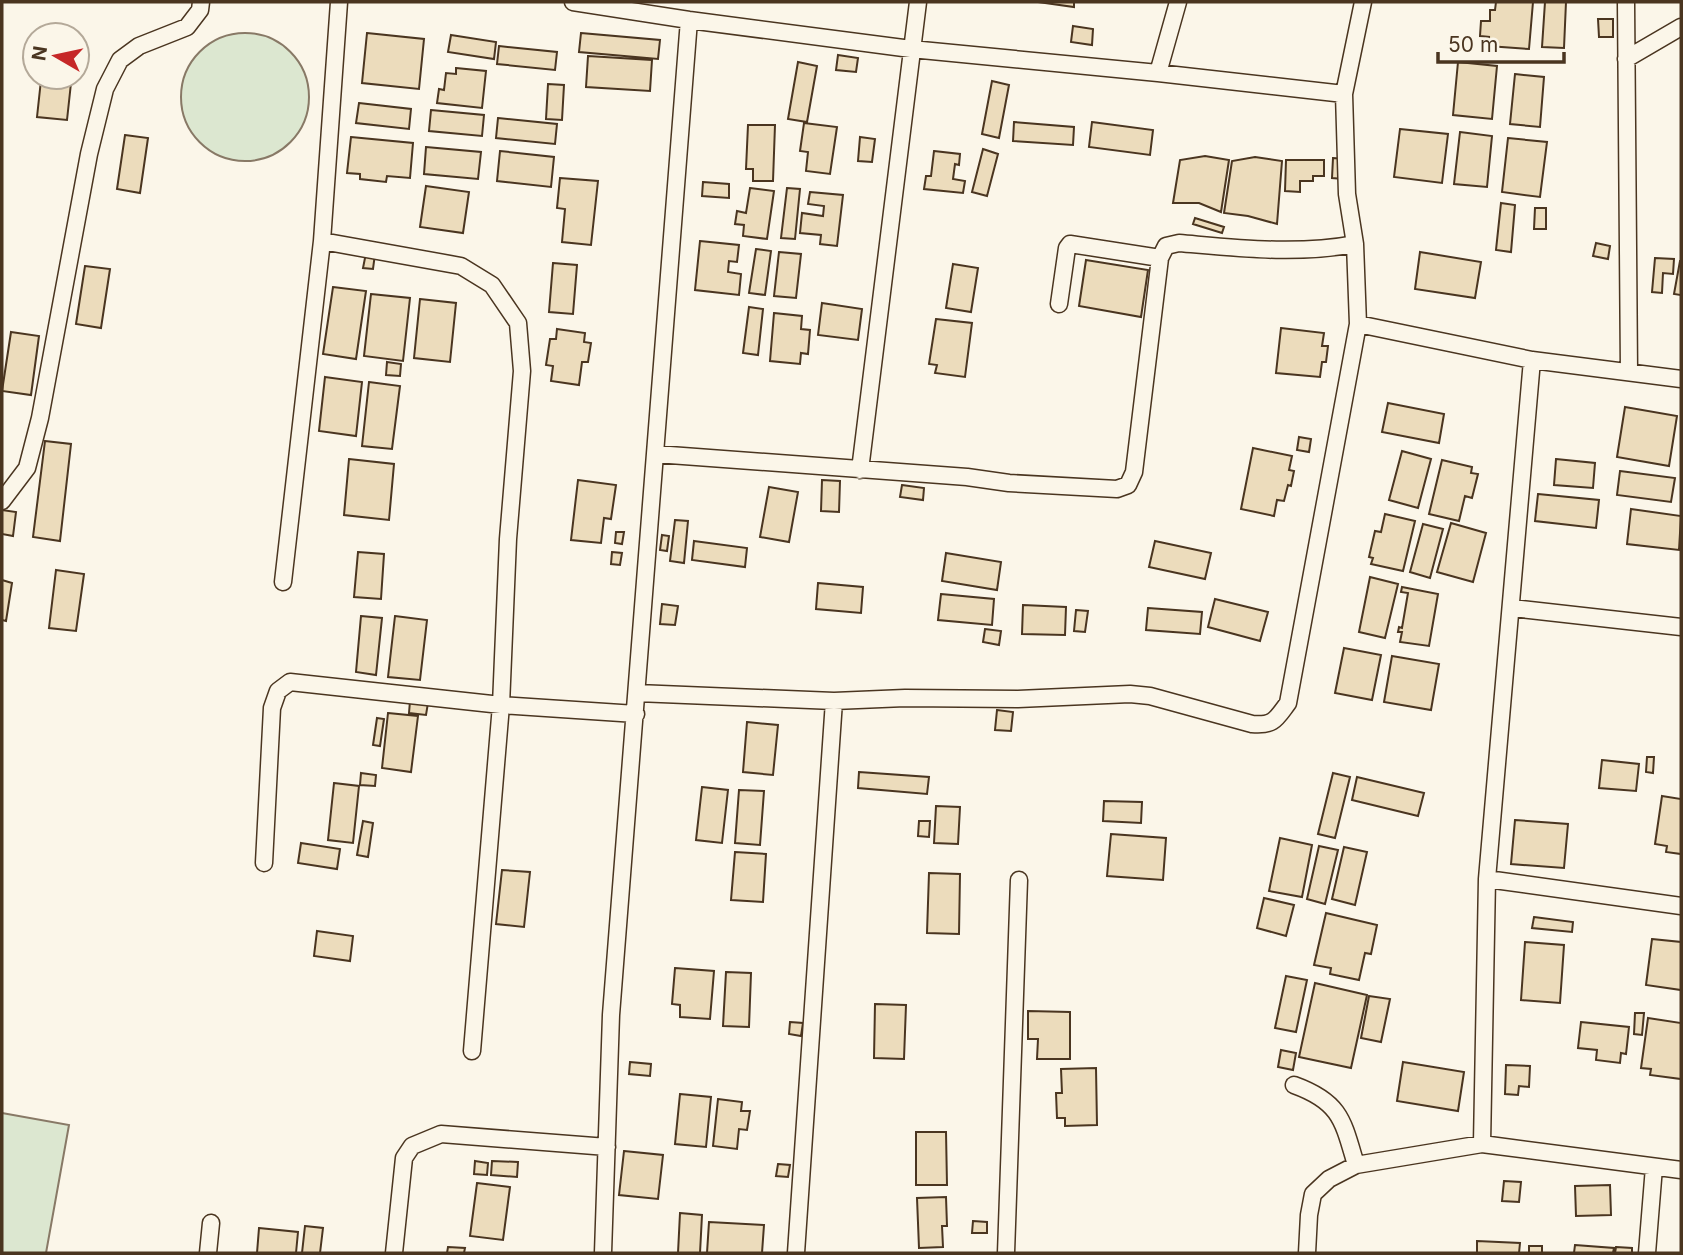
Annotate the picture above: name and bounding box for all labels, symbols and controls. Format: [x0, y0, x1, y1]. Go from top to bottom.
north arrow [21, 21, 91, 91]
scale bar [1438, 21, 1564, 65]
text: 50 m [1448, 32, 1498, 57]
text: N [27, 44, 52, 62]

